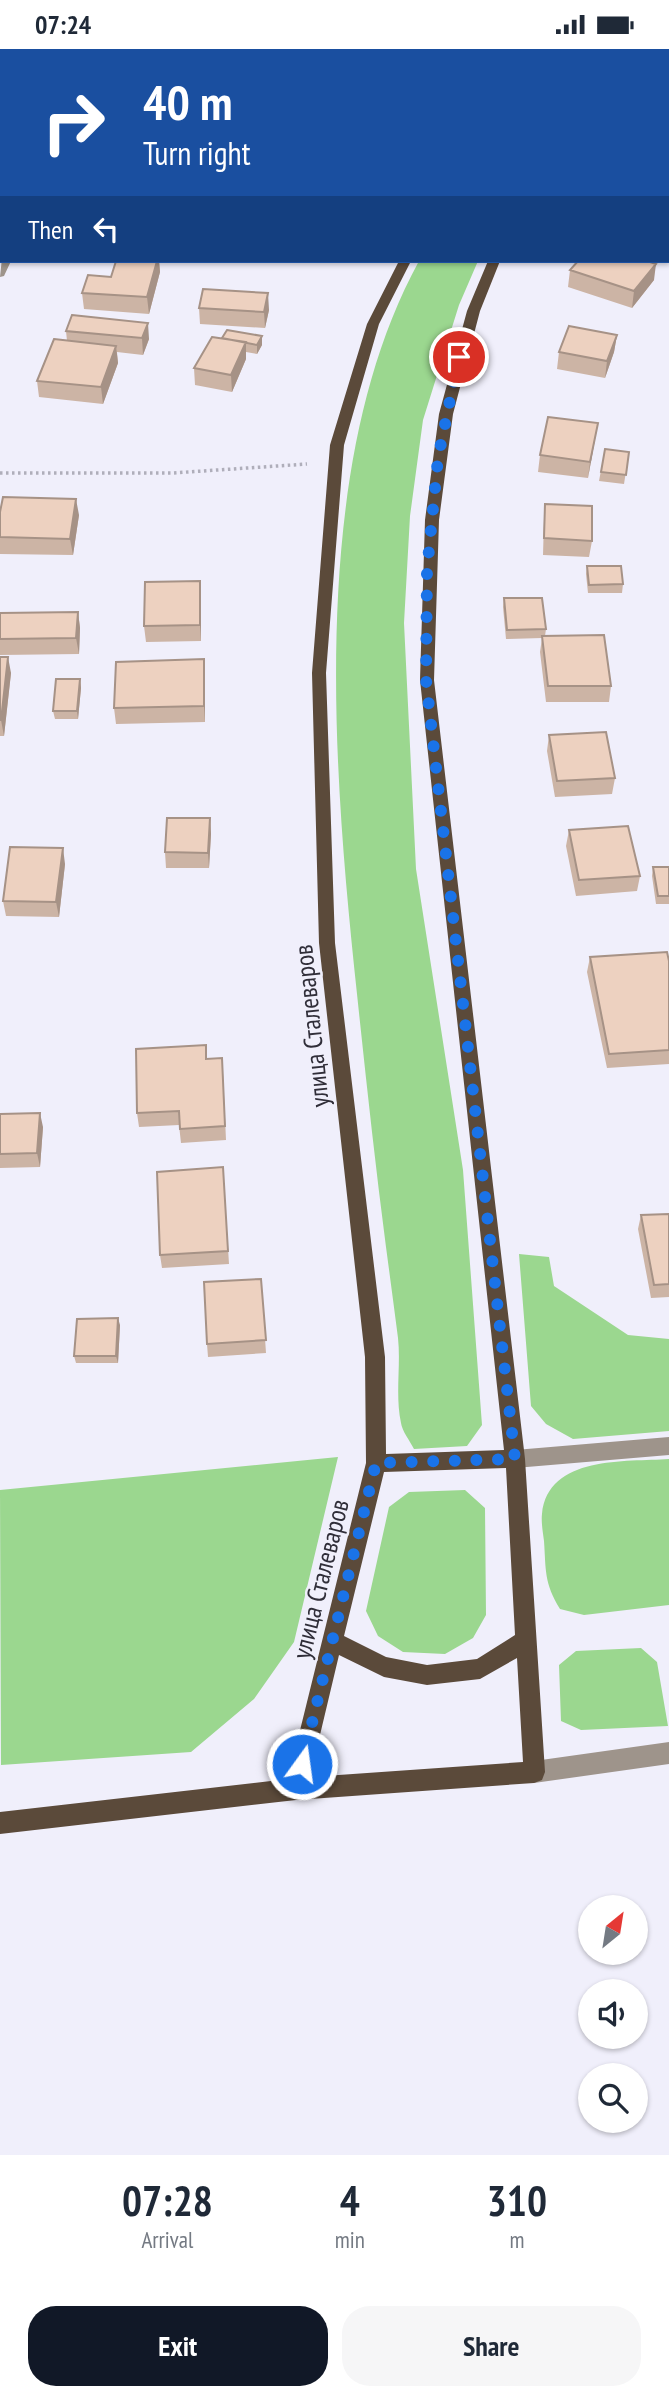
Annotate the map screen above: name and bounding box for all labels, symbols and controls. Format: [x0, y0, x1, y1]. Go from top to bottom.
text: 07:24 [35, 8, 91, 41]
text: 40 m [143, 70, 232, 134]
icon: right [28, 77, 119, 168]
text: Turn right [143, 132, 251, 174]
icon: left [87, 210, 125, 248]
text: Then [28, 213, 73, 246]
pin [429, 327, 489, 387]
icon: arrive [440, 338, 478, 376]
street label: улица Сталеваров [286, 943, 336, 1109]
street label: улица Сталеваров [284, 1496, 356, 1662]
position arrow [265, 1727, 339, 1801]
north arrow [578, 1895, 648, 1965]
map controls [578, 1895, 648, 2133]
button: sound [578, 1979, 648, 2049]
button: search [578, 2063, 648, 2133]
text: 07:28 [122, 2173, 213, 2228]
text: 4 [340, 2173, 360, 2228]
text: 310 [487, 2173, 547, 2228]
text: Arrival [141, 2225, 193, 2254]
text: min [335, 2225, 365, 2254]
text: m [509, 2225, 524, 2254]
button: Exit [28, 2306, 328, 2386]
button: Share [342, 2306, 641, 2386]

